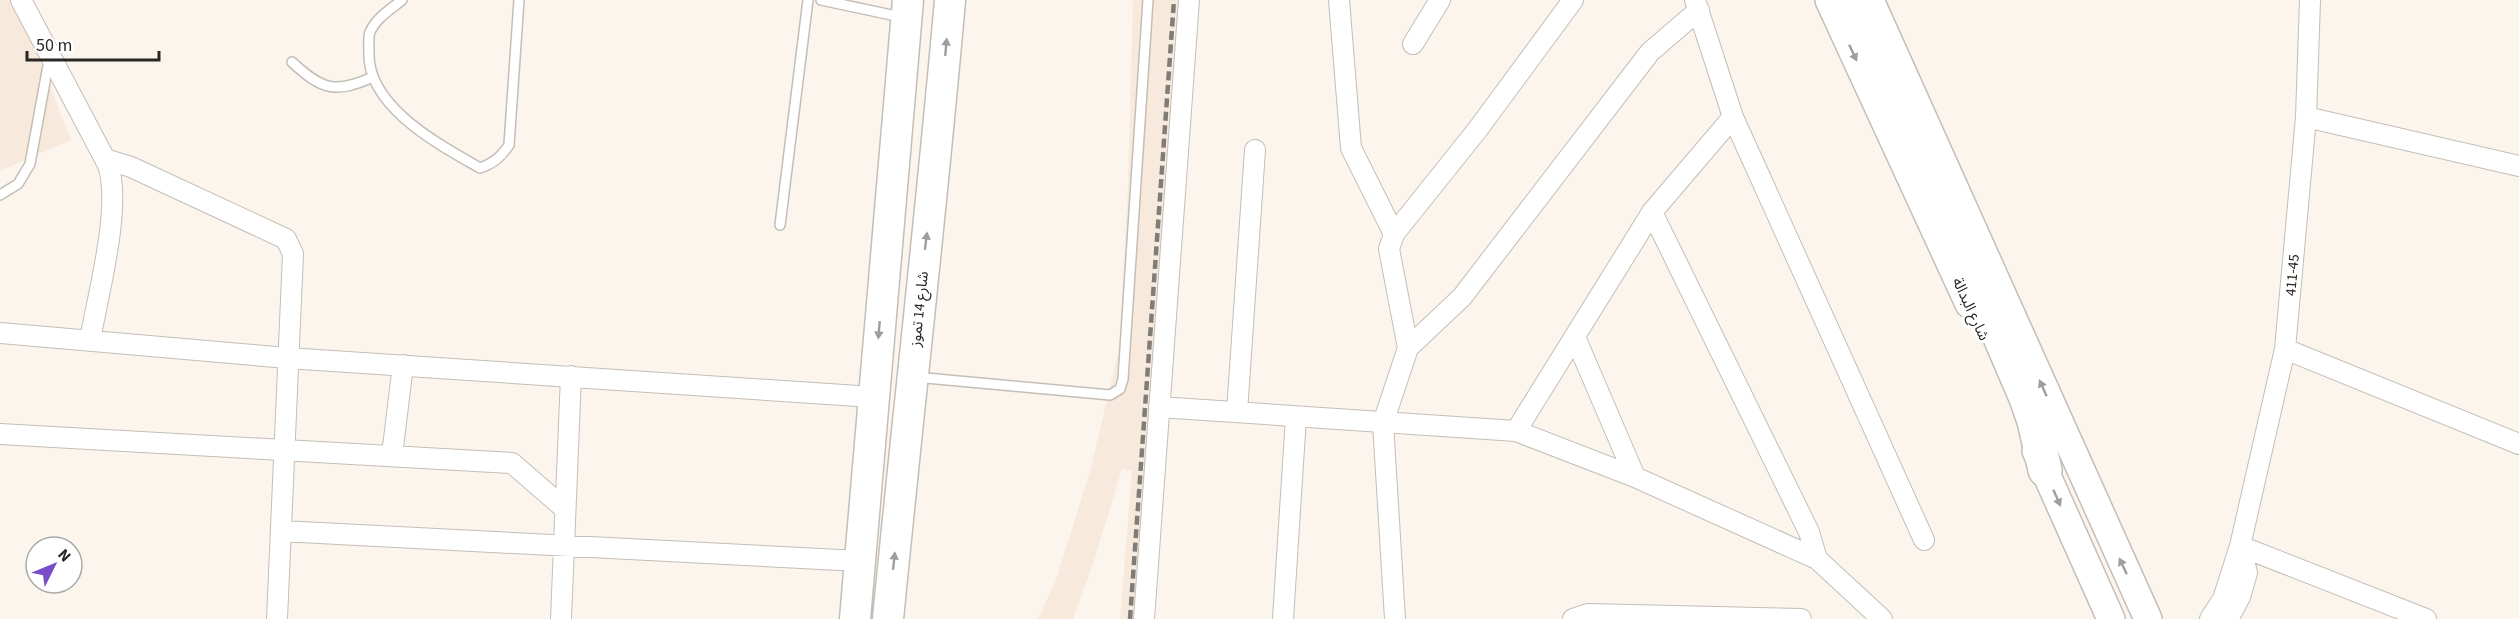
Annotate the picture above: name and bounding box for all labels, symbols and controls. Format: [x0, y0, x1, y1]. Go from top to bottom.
scale bar [27, 24, 159, 62]
text: 50 m [36, 33, 72, 58]
one-way arrow [941, 38, 951, 57]
one-way arrow [1849, 45, 1858, 62]
one-way arrow [922, 232, 931, 251]
street label: 411-45 [2280, 253, 2305, 297]
street label: شارع 14 تموز [905, 270, 935, 349]
street label: شارع البدالة [1946, 274, 1994, 345]
one-way arrow [874, 321, 884, 340]
one-way arrow [2039, 380, 2048, 397]
one-way arrow [2052, 489, 2062, 507]
north arrow [24, 535, 84, 595]
text: N [53, 544, 76, 567]
one-way arrow [889, 551, 899, 570]
one-way arrow [2119, 558, 2128, 575]

